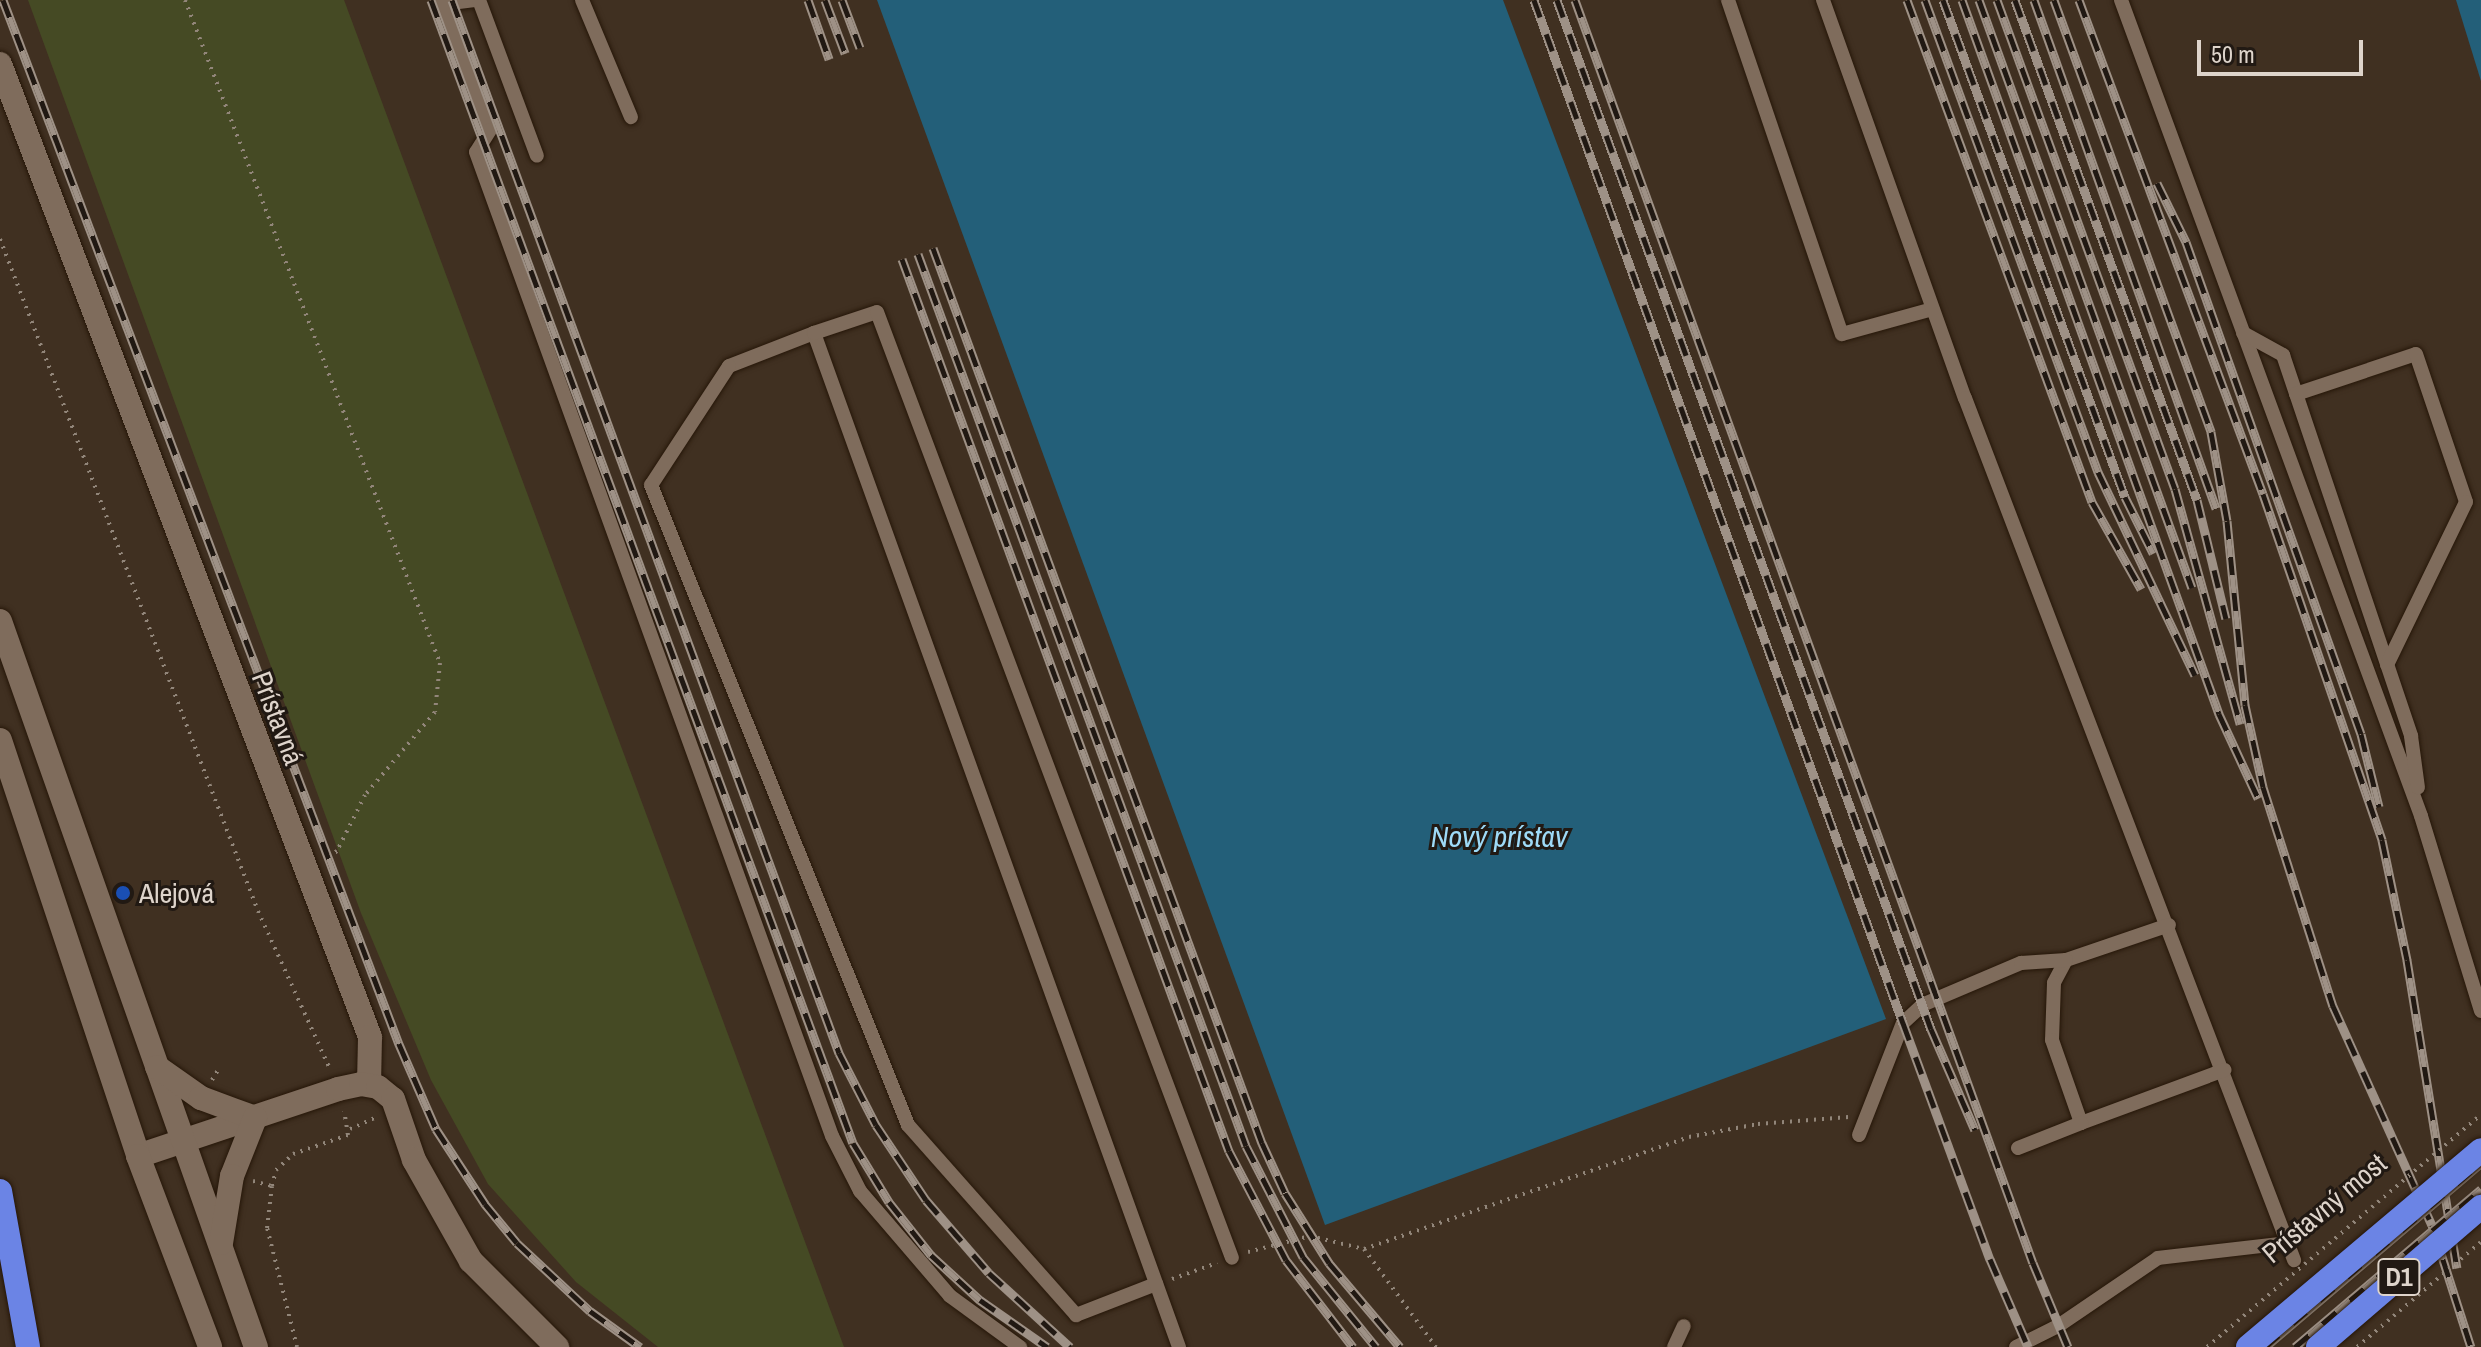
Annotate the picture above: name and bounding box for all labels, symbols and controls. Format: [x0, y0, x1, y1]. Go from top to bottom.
scale bar [2201, 24, 2367, 74]
text: 50 m [2211, 38, 2255, 70]
street label: Prístavná [245, 667, 311, 769]
water label: Nový prístav [1431, 818, 1567, 854]
place label: Alejová [139, 876, 214, 910]
marker: Alejová [114, 884, 132, 902]
street label: Prístavný most [2255, 1146, 2393, 1270]
road number: D1 [2377, 1255, 2421, 1299]

